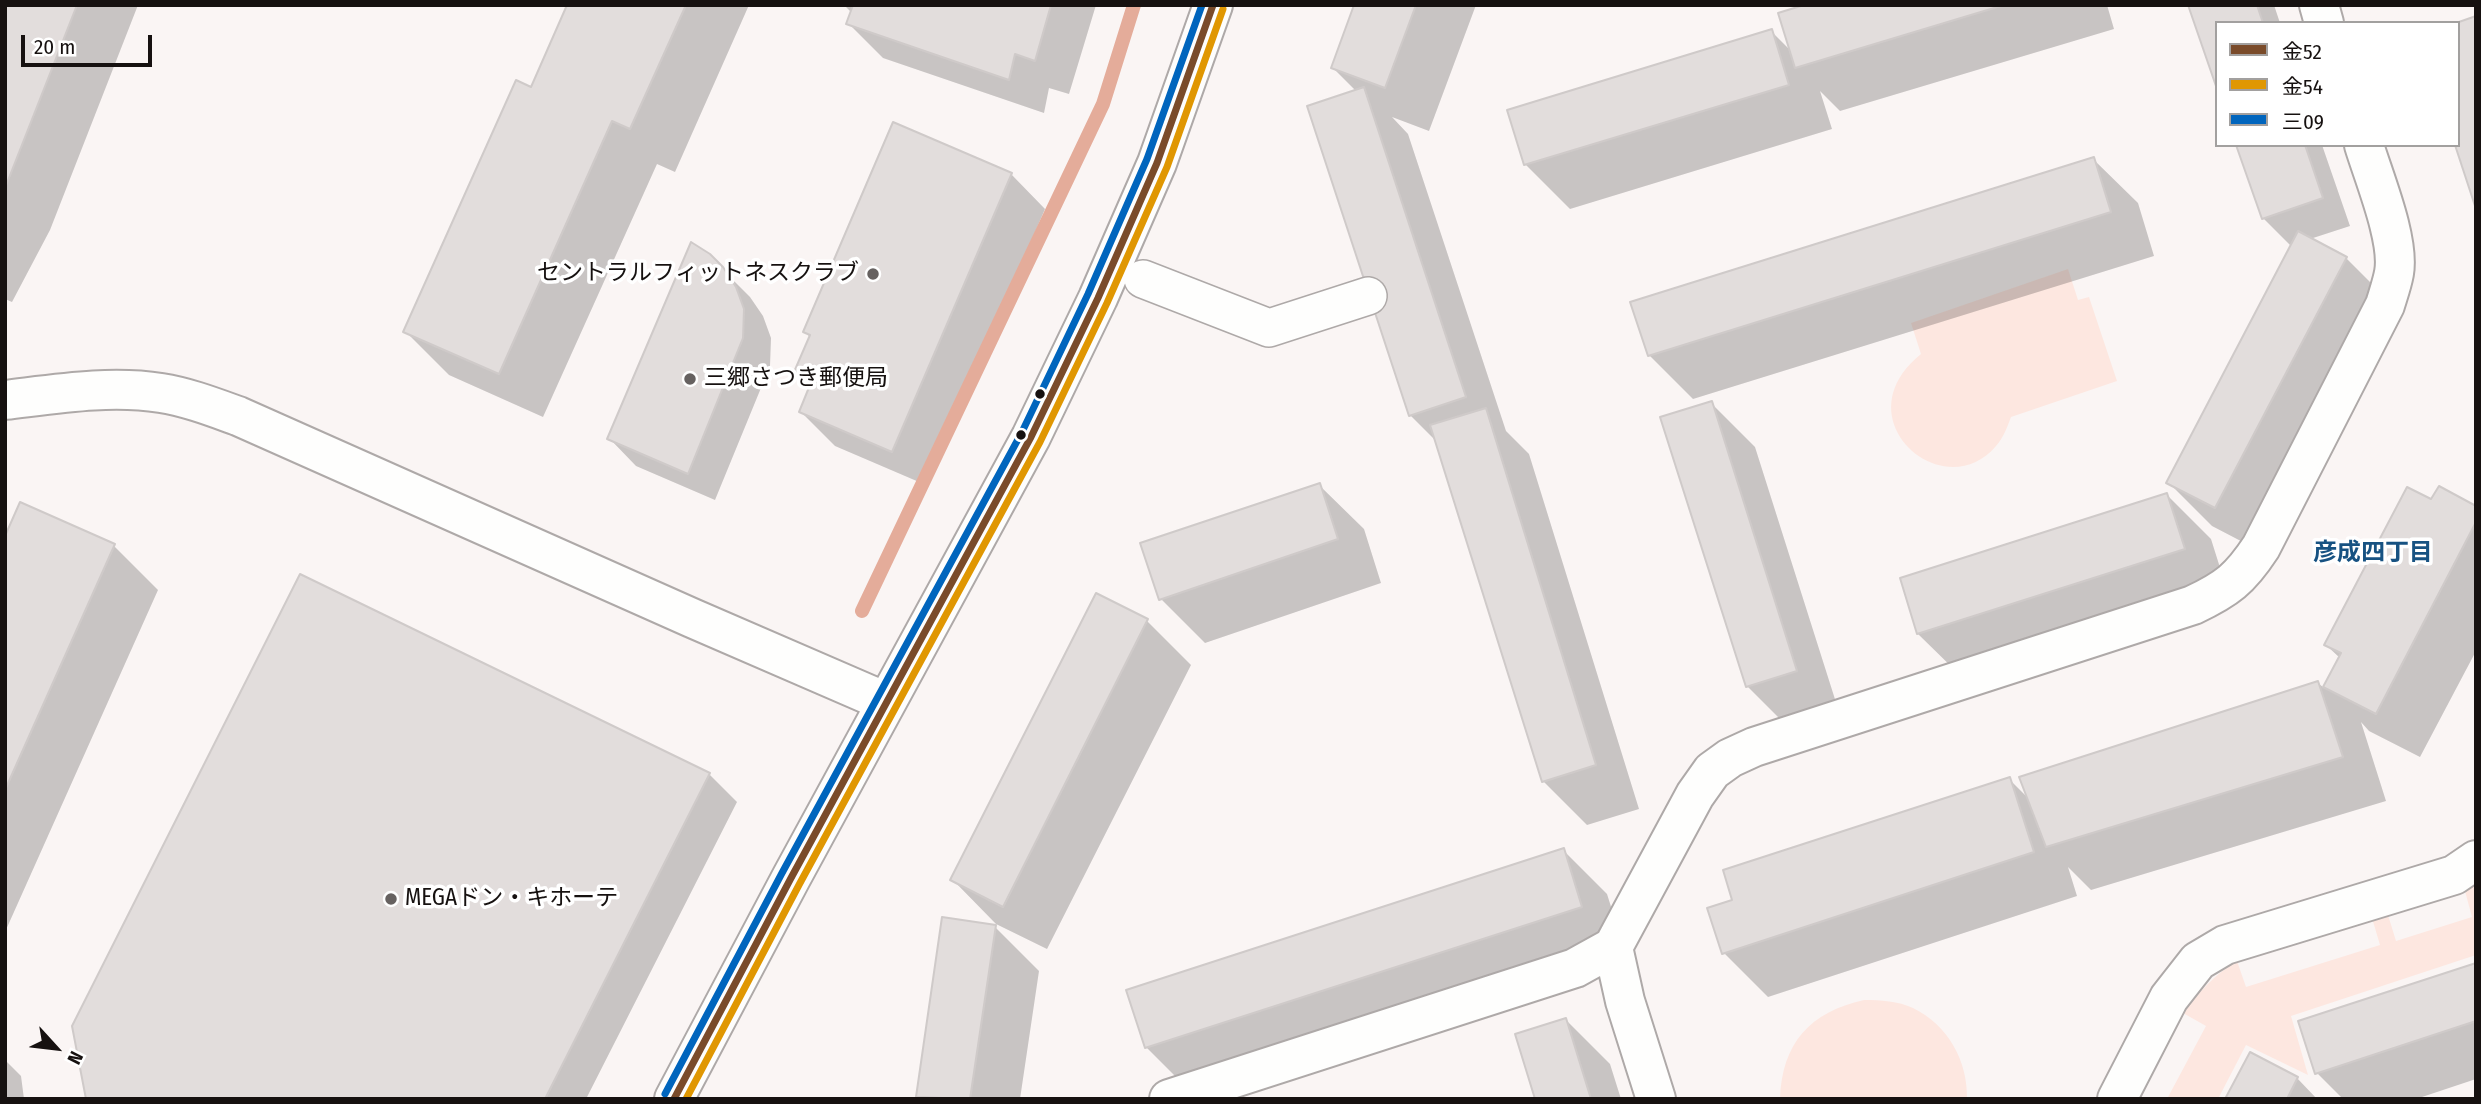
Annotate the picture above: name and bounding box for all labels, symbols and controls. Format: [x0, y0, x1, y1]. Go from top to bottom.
scale bar [24, 21, 156, 65]
legend [2215, 21, 2460, 147]
text: 20 m [34, 34, 75, 60]
text: 金52 [2282, 39, 2322, 65]
text: 金54 [2282, 74, 2323, 100]
text: 三09 [2282, 109, 2324, 135]
place label: セントラルフィットネスクラブ [537, 260, 859, 288]
marker: セントラルフィットネスクラブ [865, 266, 881, 282]
place label: 三郷さつき郵便局 [704, 365, 888, 393]
marker: 三郷さつき郵便局 [682, 371, 698, 387]
unlabelled marker [1033, 387, 1047, 401]
unlabelled marker [1014, 428, 1028, 442]
district label: 彦成四丁目 [2313, 539, 2433, 567]
place label: MEGAドン・キホーテ [405, 885, 618, 913]
marker: MEGAドン・キホーテ [383, 891, 399, 907]
north arrow [21, 1013, 91, 1083]
text: N [62, 1047, 88, 1068]

